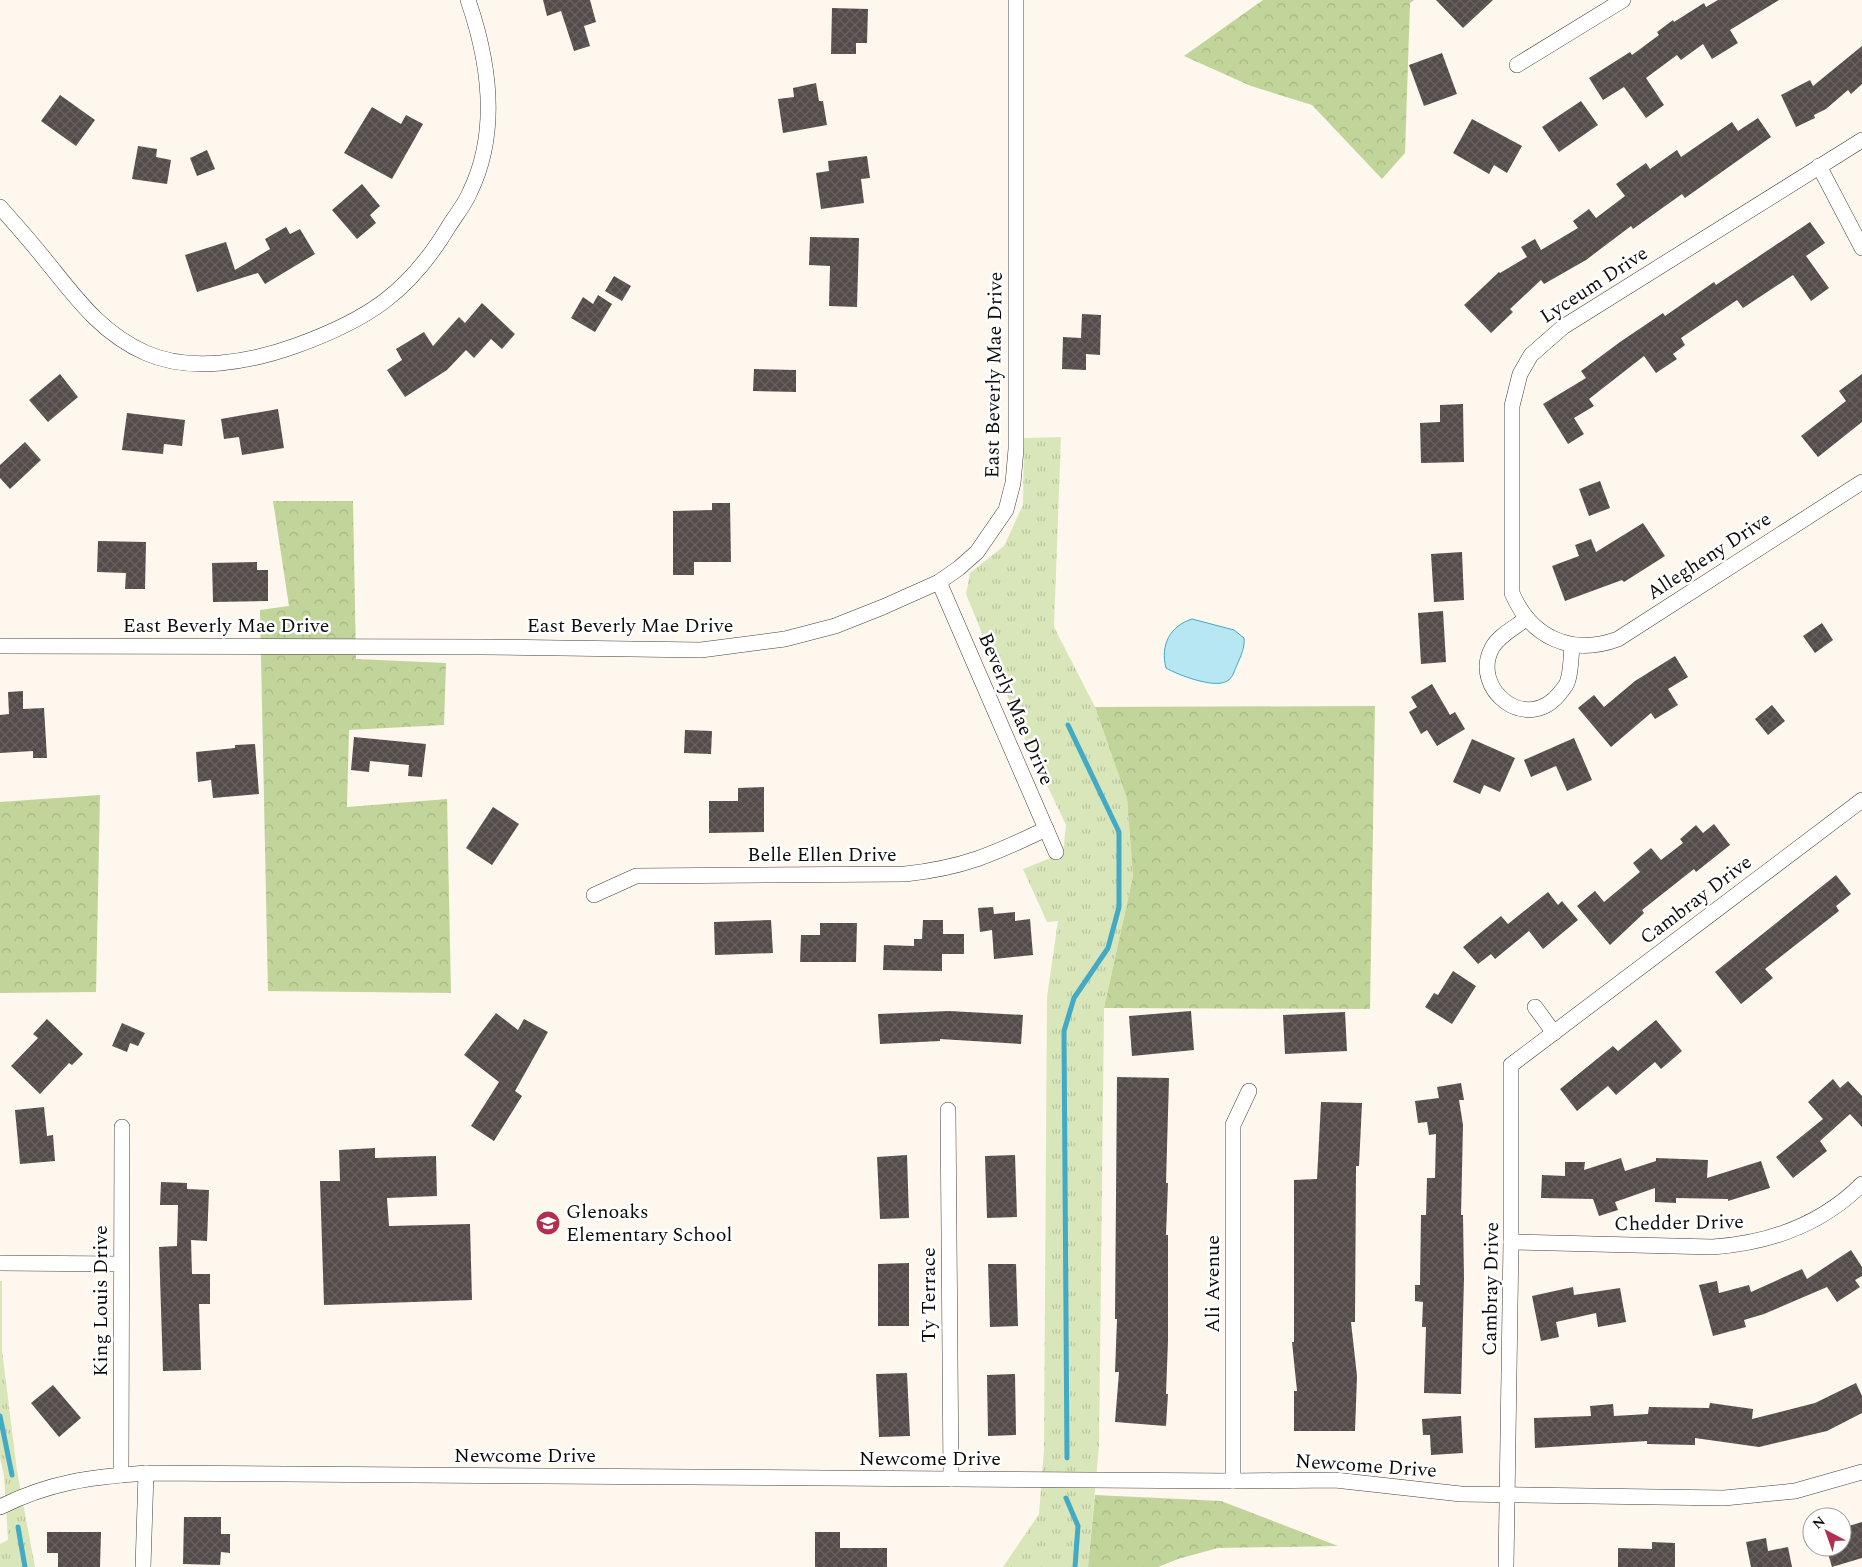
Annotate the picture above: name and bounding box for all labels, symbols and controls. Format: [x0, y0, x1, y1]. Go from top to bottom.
street label: Lyceum Drive [1534, 239, 1654, 331]
street label: East Beverly Mae Drive [977, 271, 1011, 479]
street label: Allegheny Drive [1641, 504, 1777, 608]
street label: East Beverly Mae Drive [123, 611, 329, 641]
street label: East Beverly Mae Drive [527, 611, 733, 641]
street label: Beverly Mae Drive [970, 628, 1062, 790]
street label: Belle Ellen Drive [747, 840, 897, 870]
street label: Cambray Drive [1634, 848, 1758, 952]
place label: Glenoaks Elementary School [566, 1197, 732, 1250]
street label: Chedder Drive [1614, 1207, 1744, 1239]
school or university icon: Glenoaks Elementary School [535, 1210, 561, 1236]
street label: Cambray Drive [1475, 1222, 1507, 1356]
street label: King Louis Drive [86, 1225, 116, 1377]
street label: Ali Avenue [1198, 1235, 1228, 1333]
street label: Ty Terrace [914, 1247, 944, 1343]
street label: Newcome Drive [454, 1441, 596, 1471]
street label: Newcome Drive [859, 1444, 1001, 1474]
street label: Newcome Drive [1294, 1446, 1438, 1486]
north arrow [1802, 1507, 1852, 1557]
text: N [1808, 1511, 1830, 1534]

